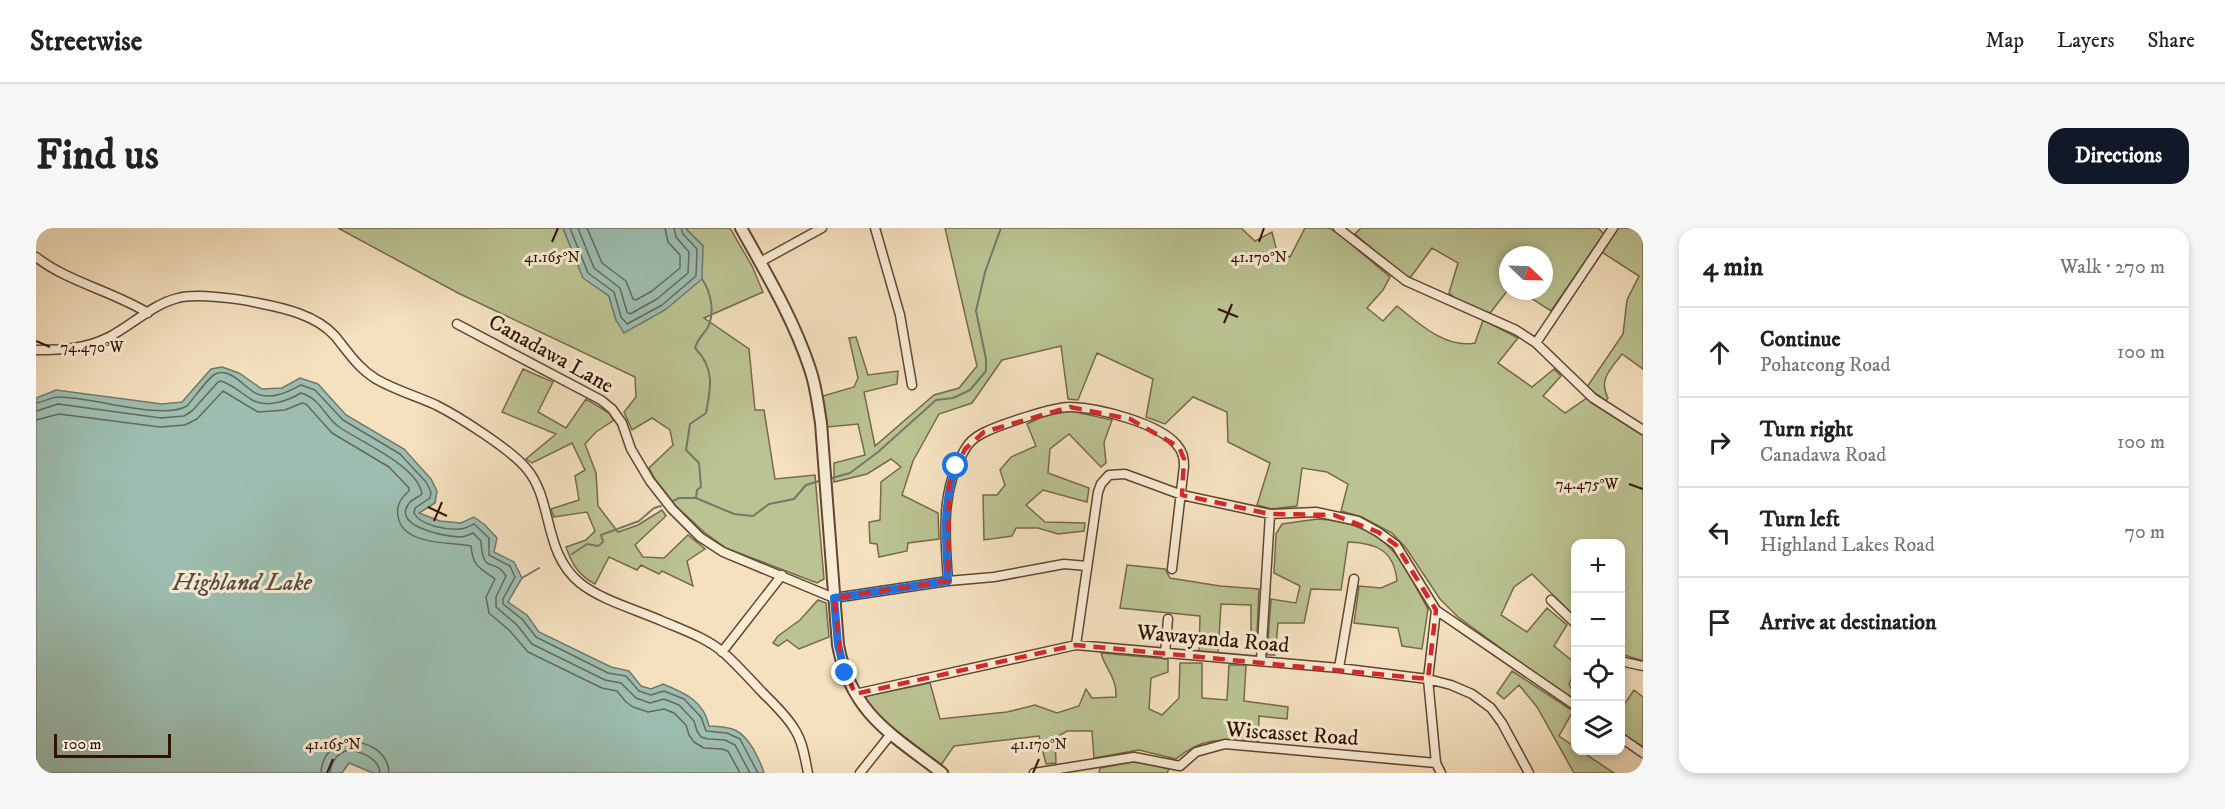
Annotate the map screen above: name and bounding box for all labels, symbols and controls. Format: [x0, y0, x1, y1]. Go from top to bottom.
text: Streetwise [30, 24, 142, 59]
text: Map [1985, 28, 2024, 54]
text: Layers [2057, 28, 2115, 54]
text: Share [2148, 28, 2195, 54]
button: Directions [2048, 128, 2189, 184]
text: Find us [36, 130, 159, 182]
north arrow [1499, 246, 1553, 300]
text: 41.165°N [524, 248, 580, 267]
text: 41.170°N [1231, 248, 1287, 267]
text: 4 min [1703, 251, 1763, 284]
text: Walk · 270 m [2060, 255, 2165, 280]
street label: Canadawa Lane [484, 309, 618, 399]
text: Continue [1760, 326, 1841, 353]
icon: ahead [1703, 336, 1736, 369]
text: 74.470°W [61, 338, 124, 357]
text: 100 m [2117, 340, 2165, 365]
text: Pohatcong Road [1760, 353, 1891, 378]
text: Turn right [1760, 416, 1853, 443]
icon: right [1703, 426, 1736, 459]
text: 100 m [2117, 430, 2165, 455]
text: Canadawa Road [1760, 443, 1886, 468]
route start [942, 452, 968, 478]
text: 74.475°W [1556, 475, 1618, 494]
text: Turn left [1760, 506, 1840, 533]
icon: left [1703, 516, 1736, 549]
text: 70 m [2124, 520, 2165, 545]
text: Highland Lakes Road [1760, 533, 1935, 558]
map controls [1571, 539, 1625, 755]
button: + [1571, 539, 1625, 593]
water label: Highland Lake [171, 568, 312, 598]
button: − [1571, 593, 1625, 647]
icon: arrive [1703, 606, 1736, 639]
text: Arrive at destination [1760, 609, 1937, 636]
street label: Wawayanda Road [1135, 619, 1290, 659]
button: locate [1571, 647, 1625, 701]
route end [831, 659, 857, 685]
button: layers [1571, 701, 1625, 755]
street label: Wiscasset Road [1224, 716, 1359, 752]
scale bar [54, 731, 171, 758]
text: 100 m [63, 734, 102, 754]
text: 41.165°N [305, 735, 361, 754]
text: 41.170°N [1011, 735, 1067, 754]

